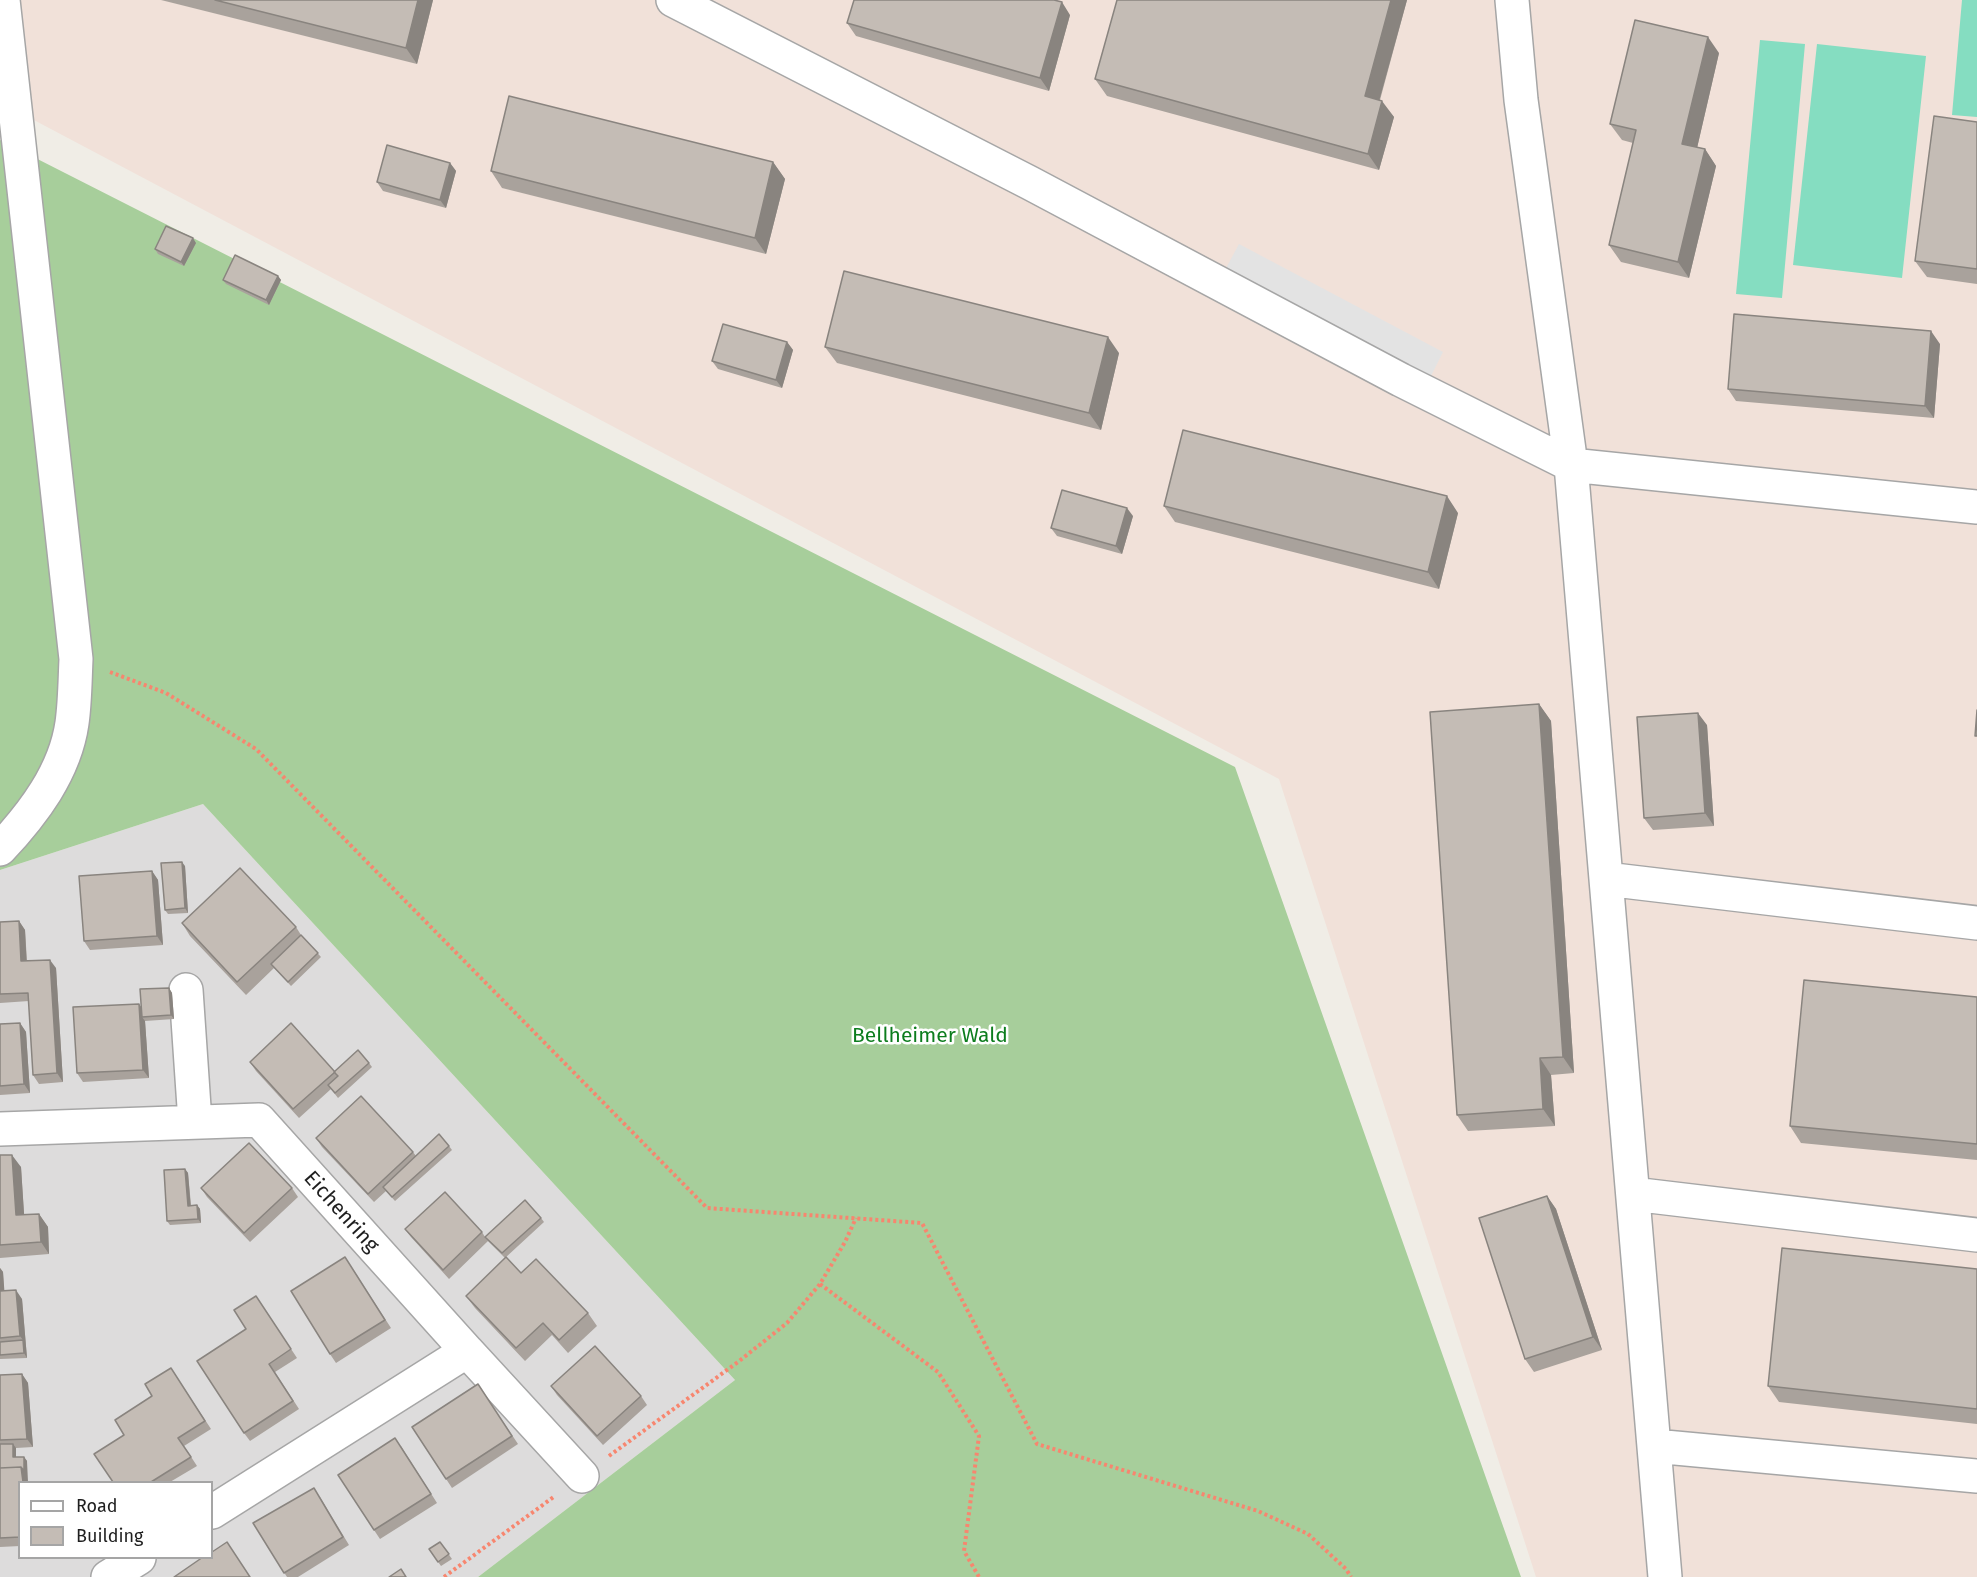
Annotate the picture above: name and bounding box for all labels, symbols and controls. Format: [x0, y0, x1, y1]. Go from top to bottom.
park label: Bellheimer Wald [852, 1023, 1008, 1049]
street label: Eichenring [298, 1166, 384, 1258]
legend [18, 1481, 213, 1559]
text: Road [76, 1495, 118, 1517]
text: Building [76, 1525, 143, 1547]

